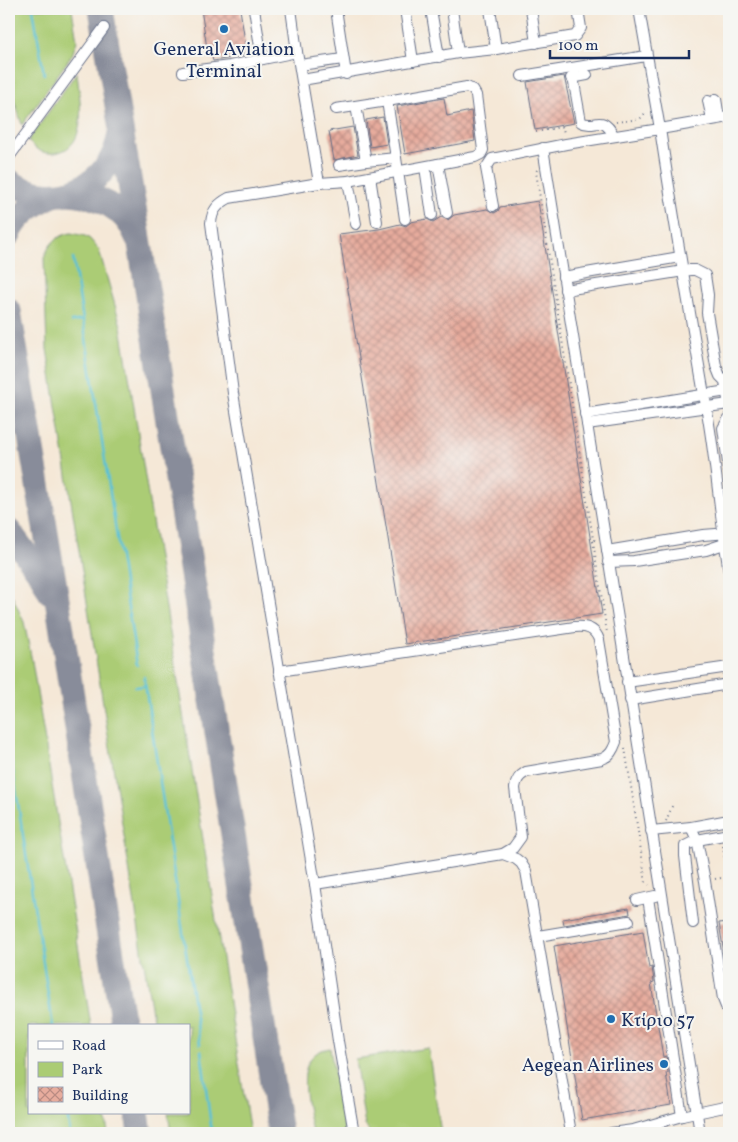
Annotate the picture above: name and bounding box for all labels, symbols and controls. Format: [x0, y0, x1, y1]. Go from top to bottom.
marker: General Aviation Terminal [218, 23, 230, 35]
scale bar [550, 28, 689, 60]
text: 100 m [558, 36, 598, 57]
place label: General Aviation Terminal [153, 37, 295, 85]
place label: Κτίριο 57 [621, 1008, 695, 1034]
marker: Κτίριο 57 [605, 1013, 617, 1025]
legend [28, 1024, 190, 1114]
text: Road [72, 1036, 106, 1057]
place label: Aegean Airlines [522, 1053, 654, 1079]
marker: Aegean Airlines [658, 1058, 670, 1070]
text: Park [72, 1060, 103, 1081]
text: Building [72, 1086, 129, 1107]

